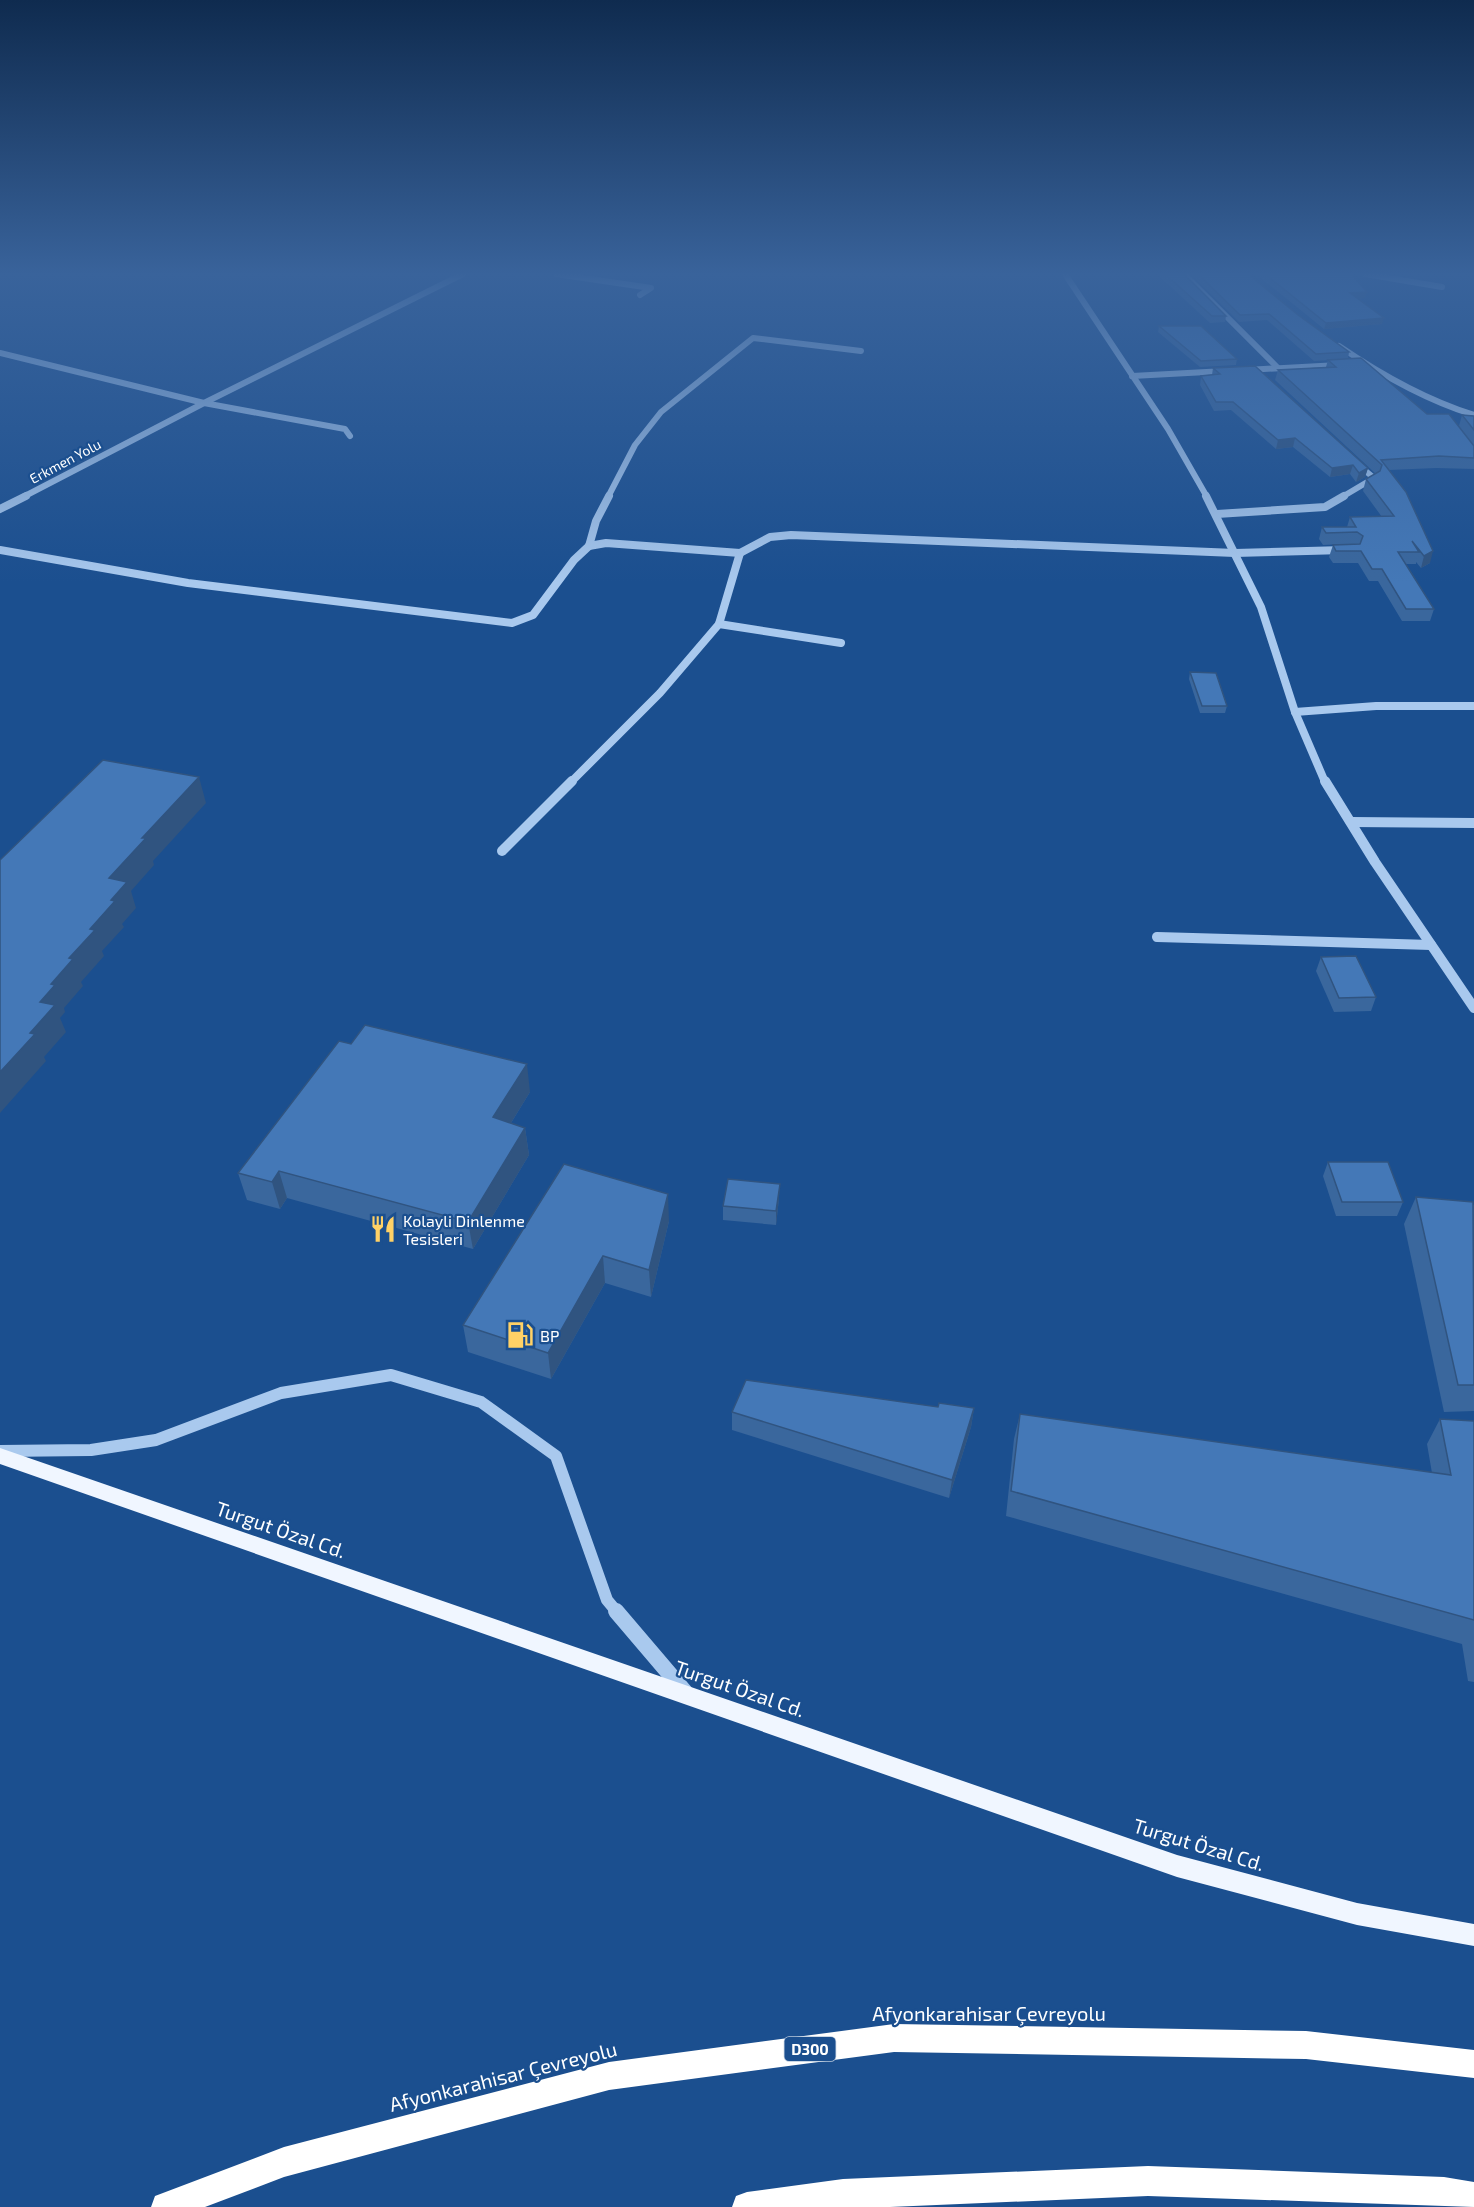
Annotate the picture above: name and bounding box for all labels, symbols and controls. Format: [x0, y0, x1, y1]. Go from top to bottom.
street label: Erkmen Yolu [26, 435, 104, 487]
place label: Kolayli Dinlenme Tesisleri [403, 1211, 525, 1248]
restaurant icon: Kolayli Dinlenme Tesisleri [368, 1214, 398, 1244]
fuel station icon: BP [505, 1320, 535, 1350]
place label: BP [540, 1326, 559, 1345]
street label: Turgut Özal Cd. [213, 1496, 349, 1562]
street label: Turgut Özal Cd. [672, 1655, 808, 1721]
street label: Turgut Özal Cd. [1131, 1813, 1267, 1875]
street label: Afyonkarahisar Çevreyolu [872, 2001, 1106, 2026]
street label: Afyonkarahisar Çevreyolu [387, 2036, 619, 2117]
road number: D300 [784, 2037, 836, 2061]

